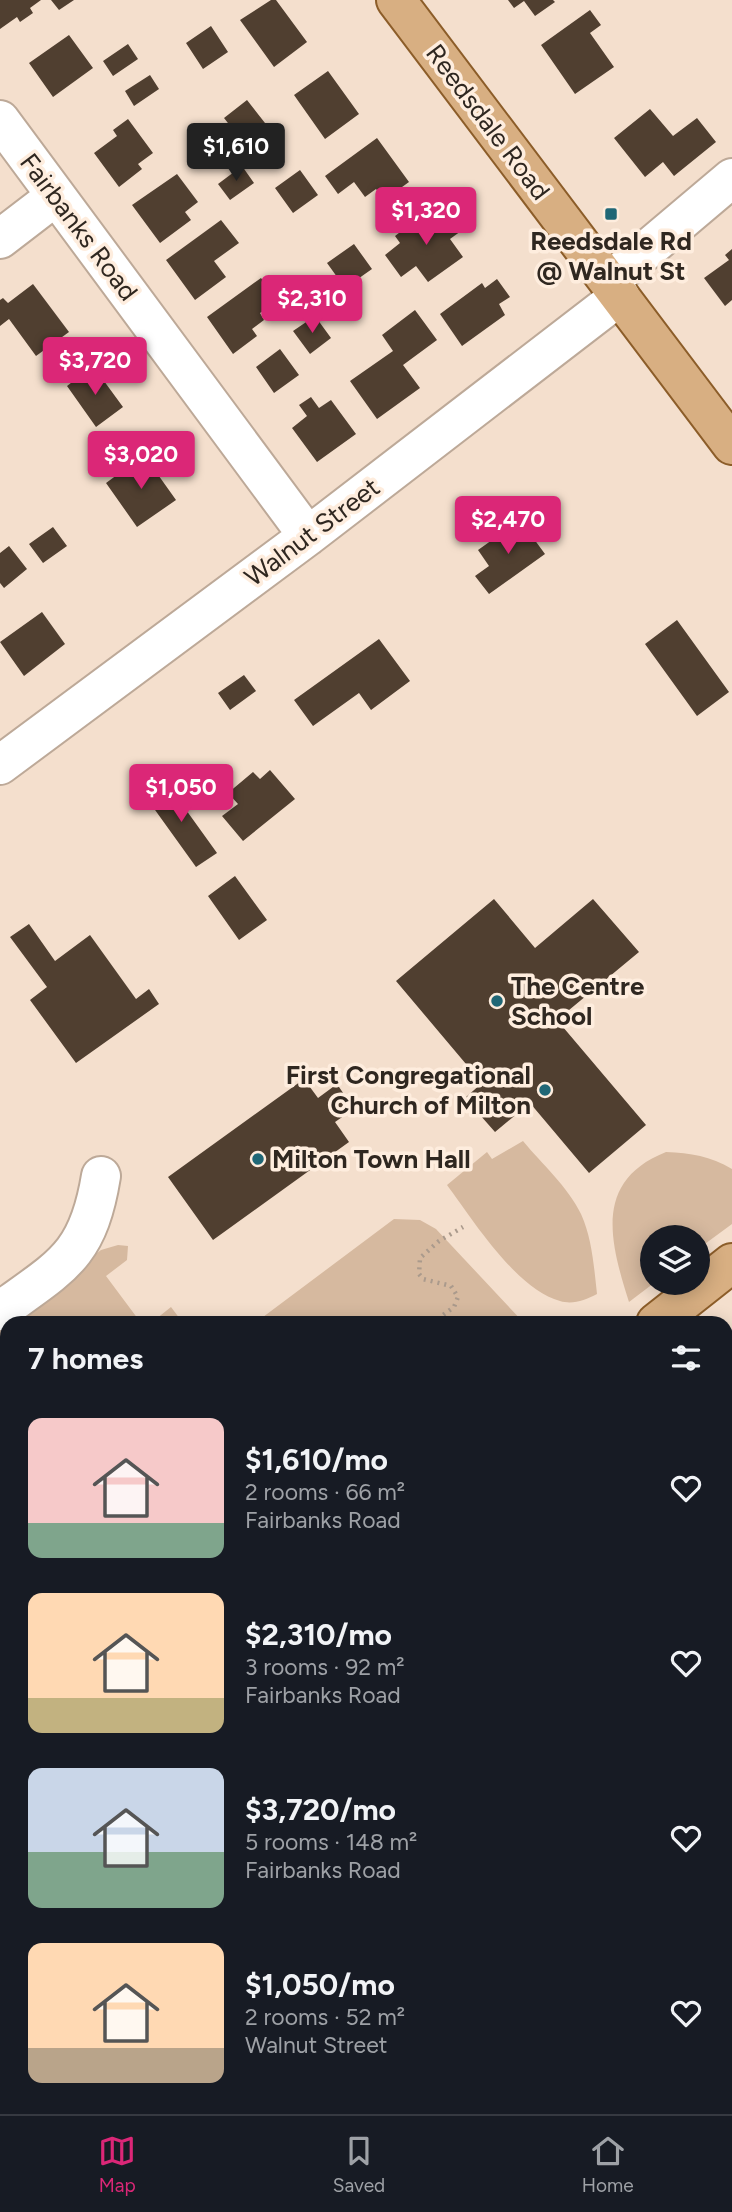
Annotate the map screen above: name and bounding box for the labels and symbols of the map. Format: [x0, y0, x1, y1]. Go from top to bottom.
street label: Reedsdale Road [419, 38, 557, 206]
pin: $1,610 [179, 124, 293, 183]
street label: Fairbanks Road [13, 147, 145, 307]
pin: $1,320 [369, 188, 483, 247]
marker: Reedsdale Rd @ Walnut St [603, 206, 619, 222]
place label: Reedsdale Rd @ Walnut St [530, 225, 692, 287]
pin: $2,310 [255, 276, 369, 335]
pin: $3,720 [38, 338, 152, 397]
pin: $3,020 [84, 432, 198, 491]
street label: Walnut Street [238, 471, 386, 593]
pin: $2,470 [451, 496, 565, 556]
pin: $1,050 [124, 764, 238, 824]
place label: The Centre School [511, 970, 644, 1032]
marker: The Centre School [489, 993, 505, 1009]
place label: First Congregational Church of Milton [286, 1059, 531, 1121]
marker: First Congregational Church of Milton [537, 1082, 553, 1098]
place label: Milton Town Hall [272, 1143, 471, 1175]
marker: Milton Town Hall [250, 1151, 266, 1167]

